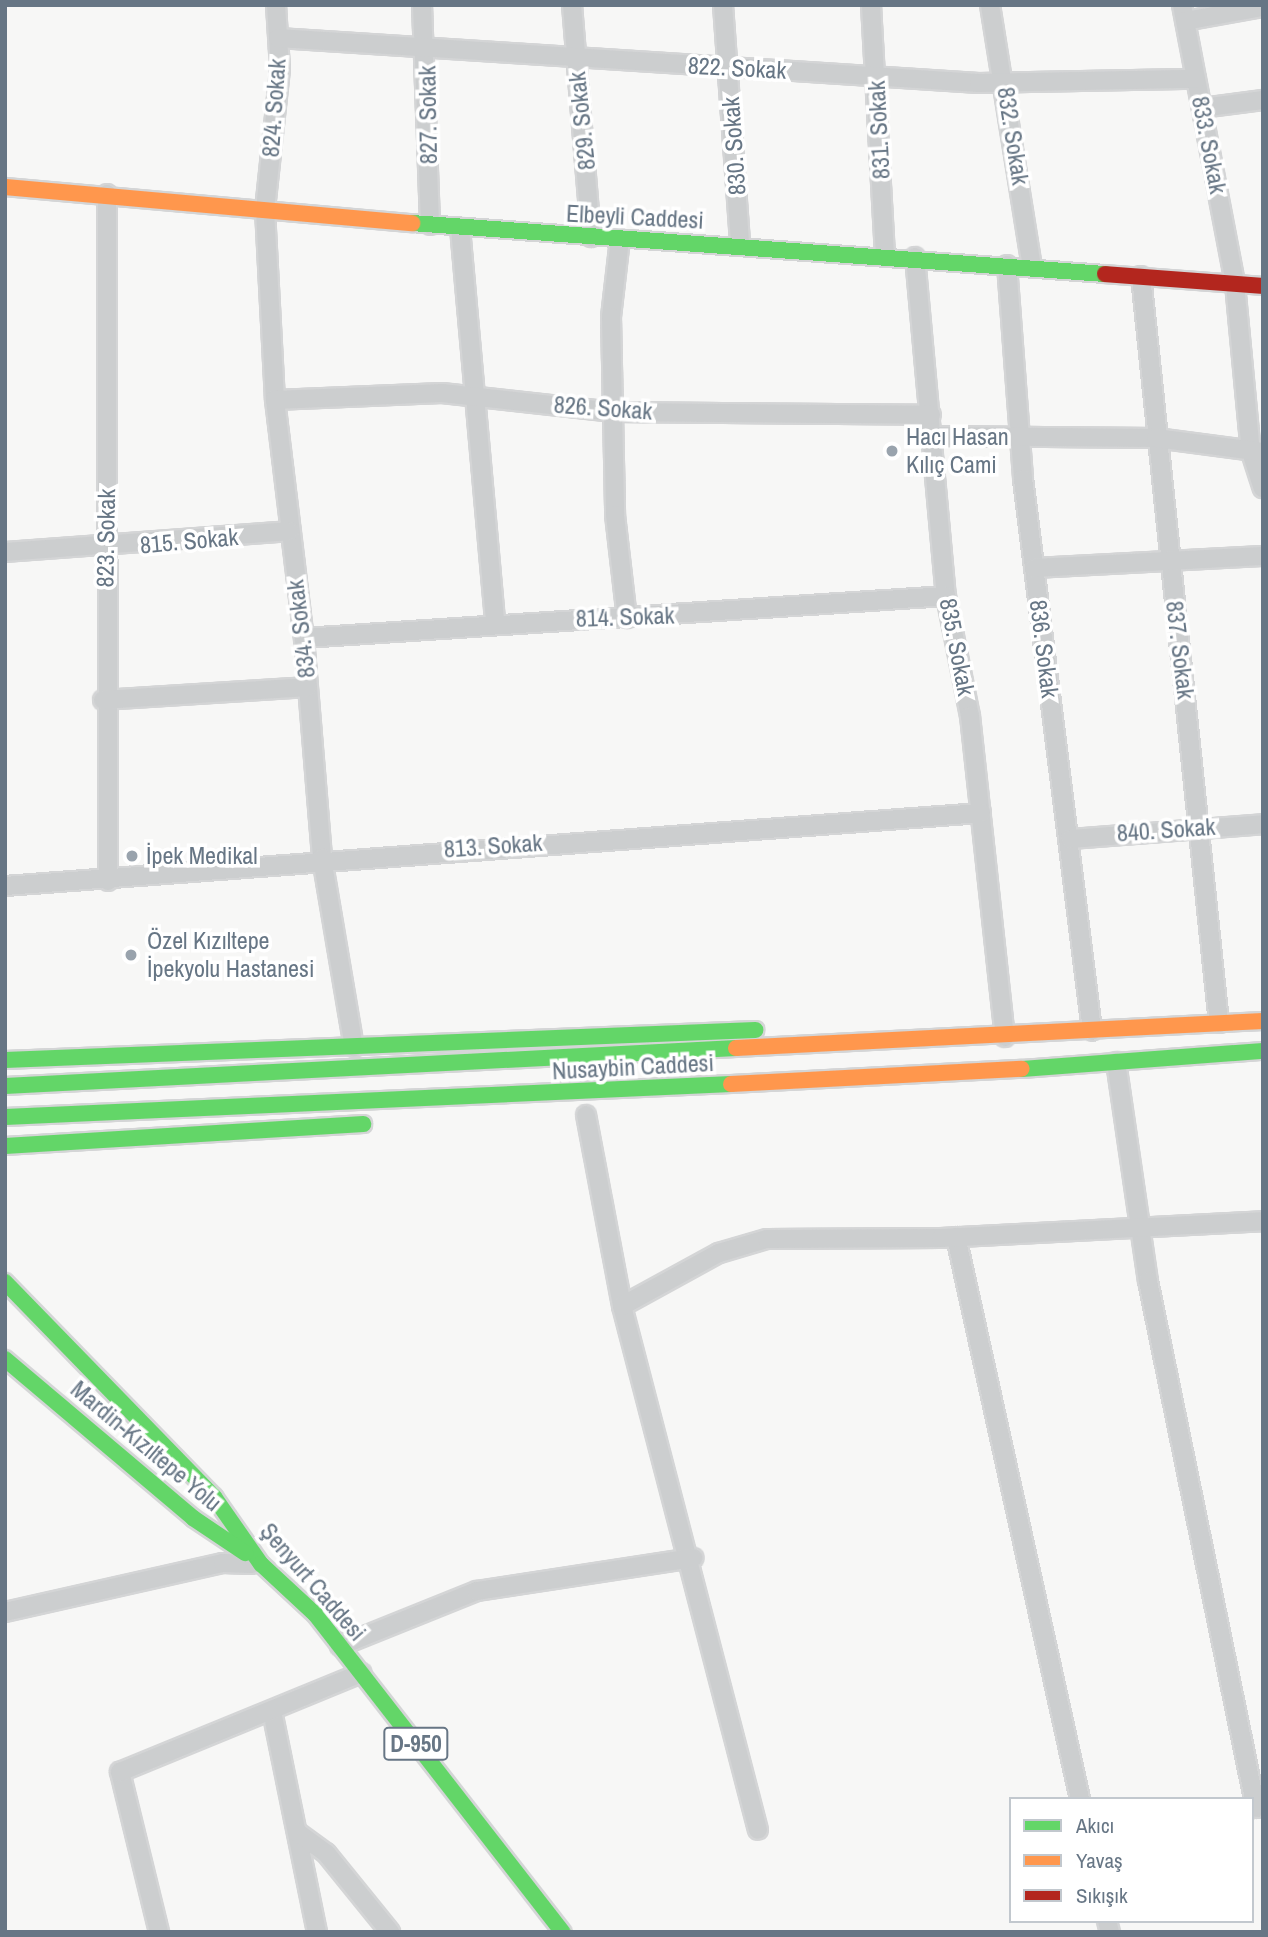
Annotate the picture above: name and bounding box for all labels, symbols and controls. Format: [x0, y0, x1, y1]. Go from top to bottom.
street label: 822. Sokak [687, 51, 787, 85]
street label: 824. Sokak [256, 58, 292, 158]
street label: 827. Sokak [413, 66, 443, 164]
street label: 829. Sokak [563, 71, 601, 171]
street label: 831. Sokak [862, 80, 896, 180]
street label: 832. Sokak [991, 85, 1035, 187]
street label: 833. Sokak [1185, 94, 1233, 196]
street label: 830. Sokak [716, 96, 752, 196]
street label: Elbeyli Caddesi [565, 199, 705, 235]
street label: 826. Sokak [553, 390, 653, 426]
place label: Hacı Hasan Kılıç Cami [906, 423, 1009, 479]
marker: Hacı Hasan Kılıç Cami [884, 443, 900, 459]
street label: 823. Sokak [91, 489, 121, 587]
street label: 815. Sokak [139, 522, 239, 560]
street label: 834. Sokak [281, 578, 321, 680]
street label: 835. Sokak [933, 596, 981, 698]
street label: 836. Sokak [1024, 598, 1064, 700]
street label: 837. Sokak [1160, 599, 1200, 701]
street label: 814. Sokak [575, 601, 675, 633]
street label: 840. Sokak [1116, 812, 1216, 848]
street label: 813. Sokak [443, 828, 543, 864]
place label: İpek Medikal [146, 842, 258, 870]
marker: İpek Medikal [124, 848, 140, 864]
place label: Özel Kızıltepe İpekyolu Hastanesi [147, 927, 314, 983]
marker: Özel Kızıltepe İpekyolu Hastanesi [121, 945, 141, 965]
street label: Nusaybin Caddesi [551, 1048, 715, 1086]
street label: Mardin-Kızıltepe Yolu [65, 1375, 227, 1517]
street label: Şenyurt Caddesi [254, 1517, 372, 1647]
road number: D-950 [383, 1724, 449, 1764]
legend [1009, 1797, 1254, 1923]
text: Akıcı [1076, 1811, 1114, 1840]
text: Yavaş [1076, 1846, 1123, 1875]
text: Sıkışık [1076, 1881, 1128, 1910]

